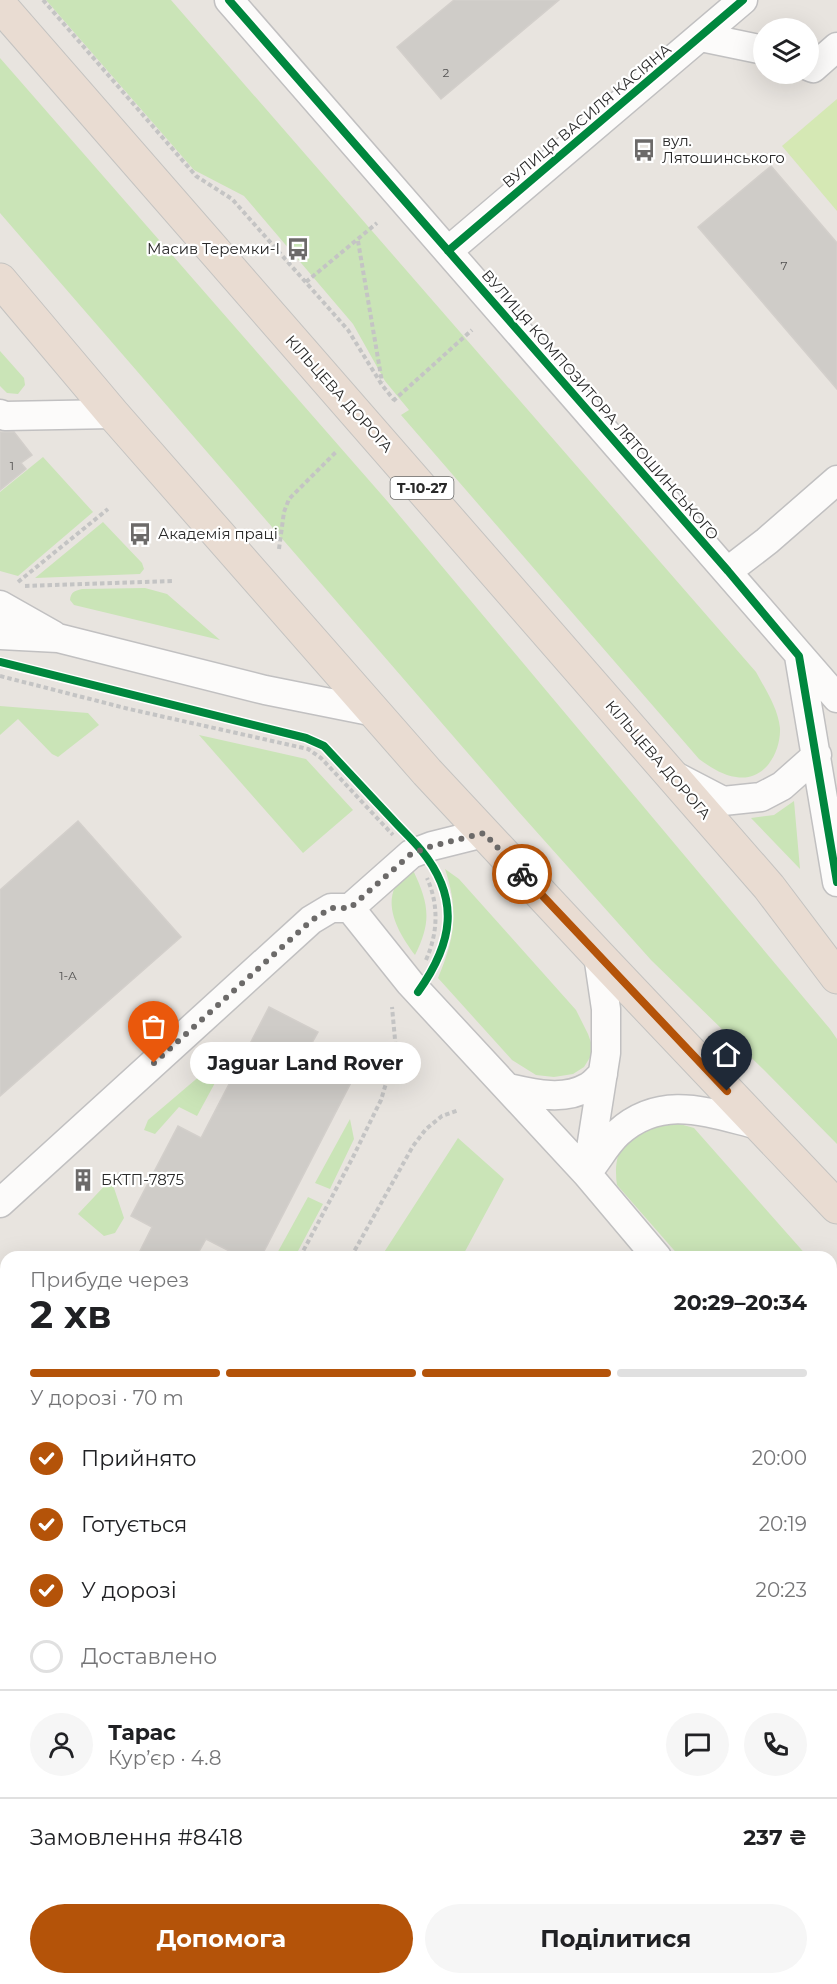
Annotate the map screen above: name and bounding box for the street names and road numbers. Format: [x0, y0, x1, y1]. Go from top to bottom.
street label: ВУЛИЦЯ ВАСИЛЯ КАСІЯНА [498, 39, 675, 192]
street label: ВУЛИЦЯ КОМПОЗИТОРА ЛЯТОШИНСЬКОГО [478, 266, 723, 544]
street label: КІЛЬЦЕВА ДОРОГА [282, 331, 397, 456]
road number: Т-10-27 [390, 477, 454, 499]
street label: КІЛЬЦЕВА ДОРОГА [602, 696, 715, 823]

